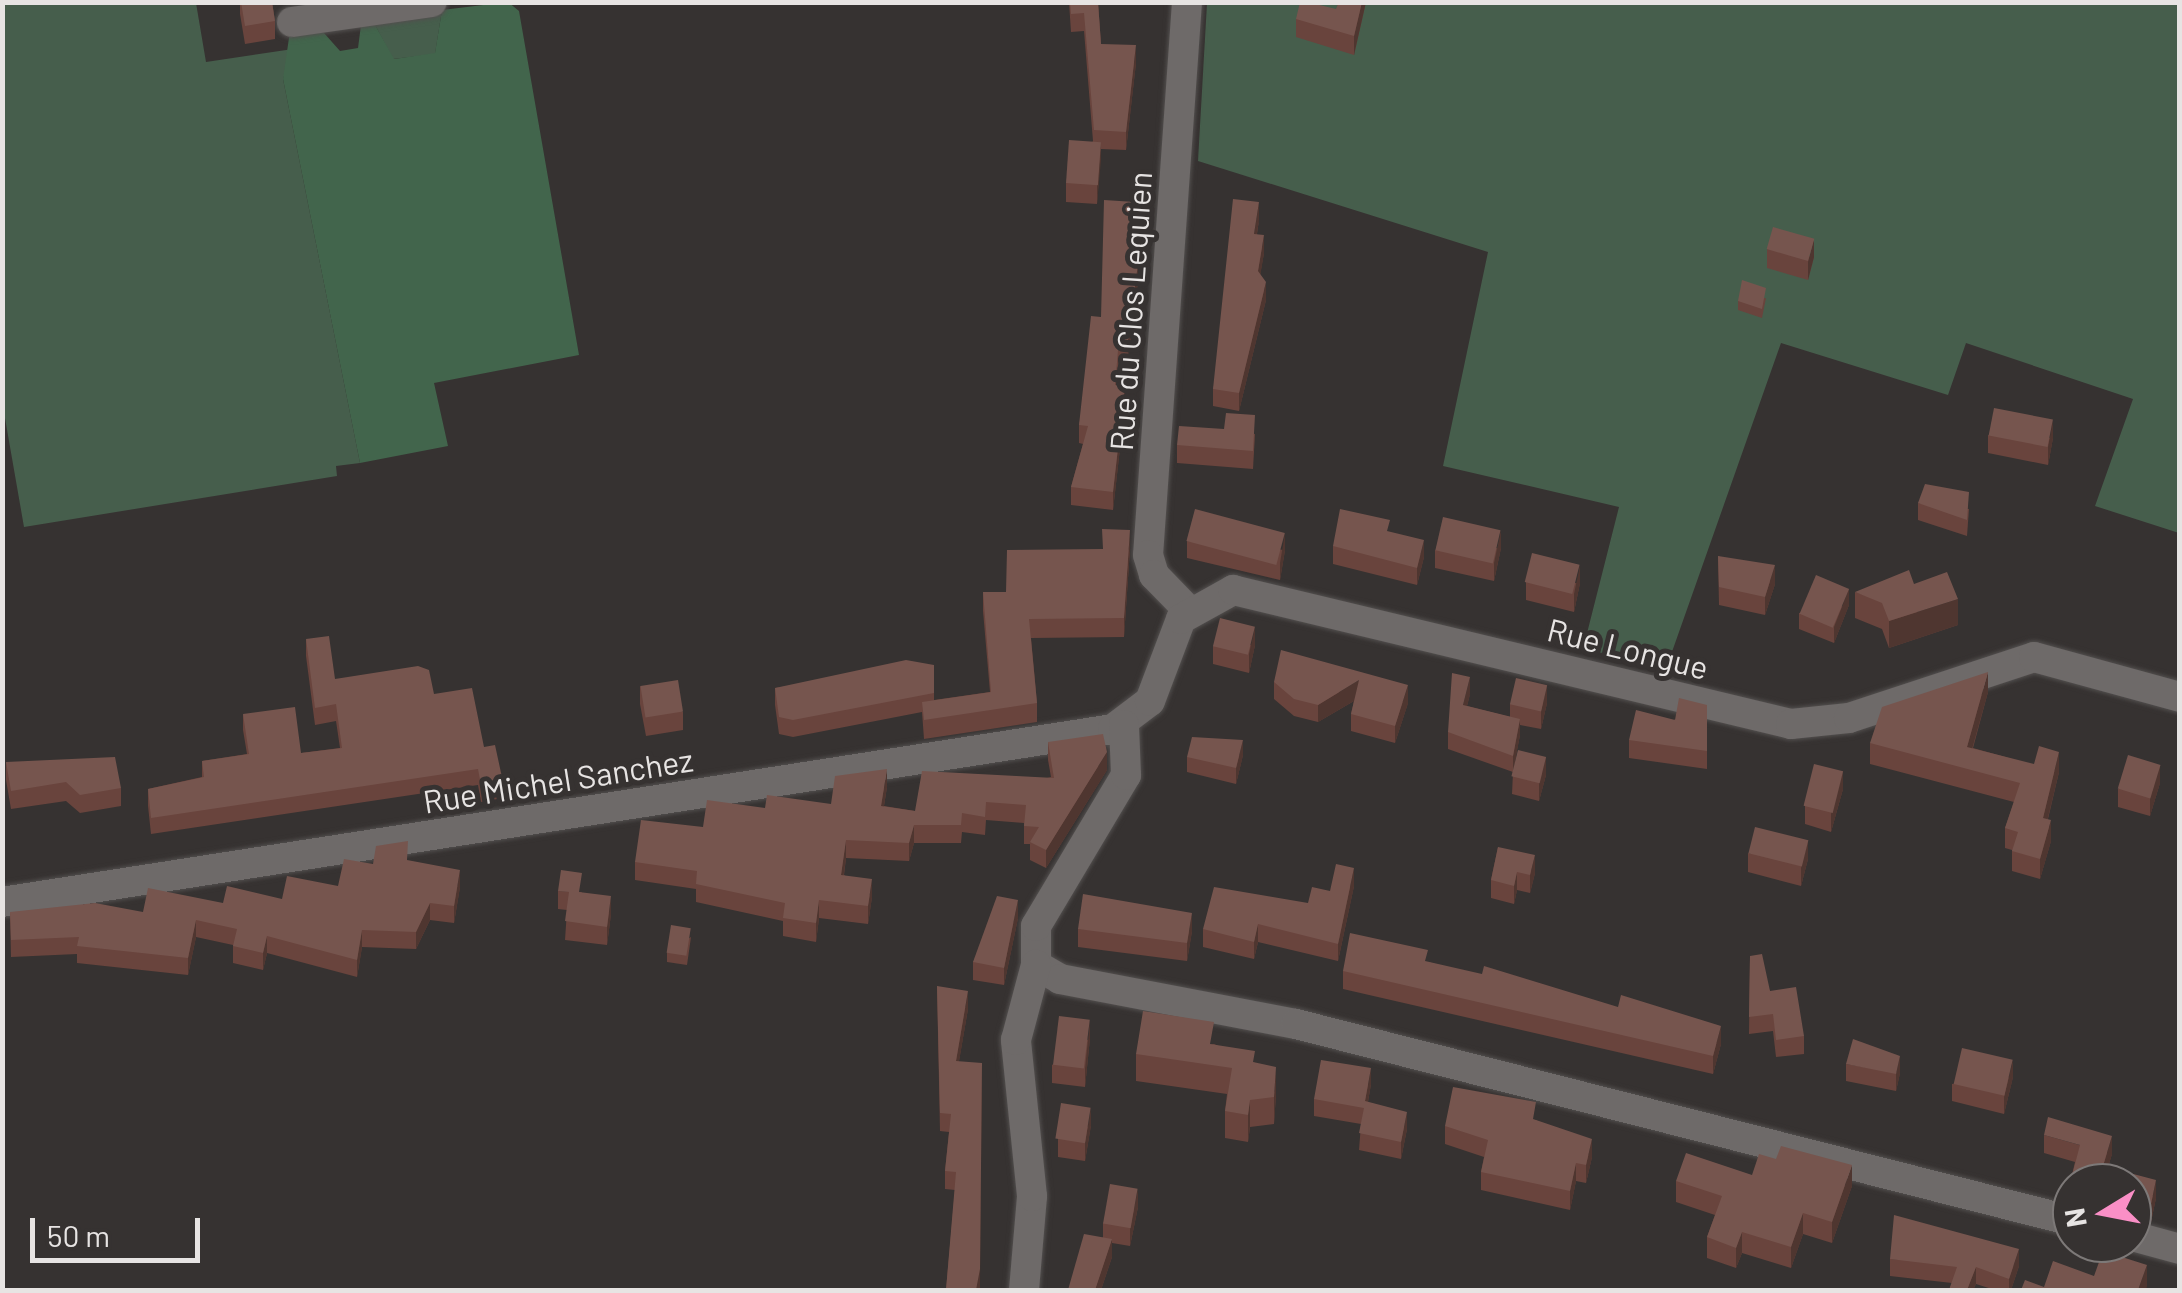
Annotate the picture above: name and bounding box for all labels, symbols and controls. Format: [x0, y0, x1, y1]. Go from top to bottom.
street label: Rue du Clos Lequien [1101, 170, 1159, 452]
street label: Rue Longue [1544, 609, 1712, 687]
street label: Rue Michel Sanchez [420, 740, 696, 820]
north arrow [2052, 1163, 2152, 1263]
scale bar [35, 1198, 205, 1260]
text: N [2056, 1206, 2093, 1230]
text: 50 m [47, 1217, 110, 1253]

